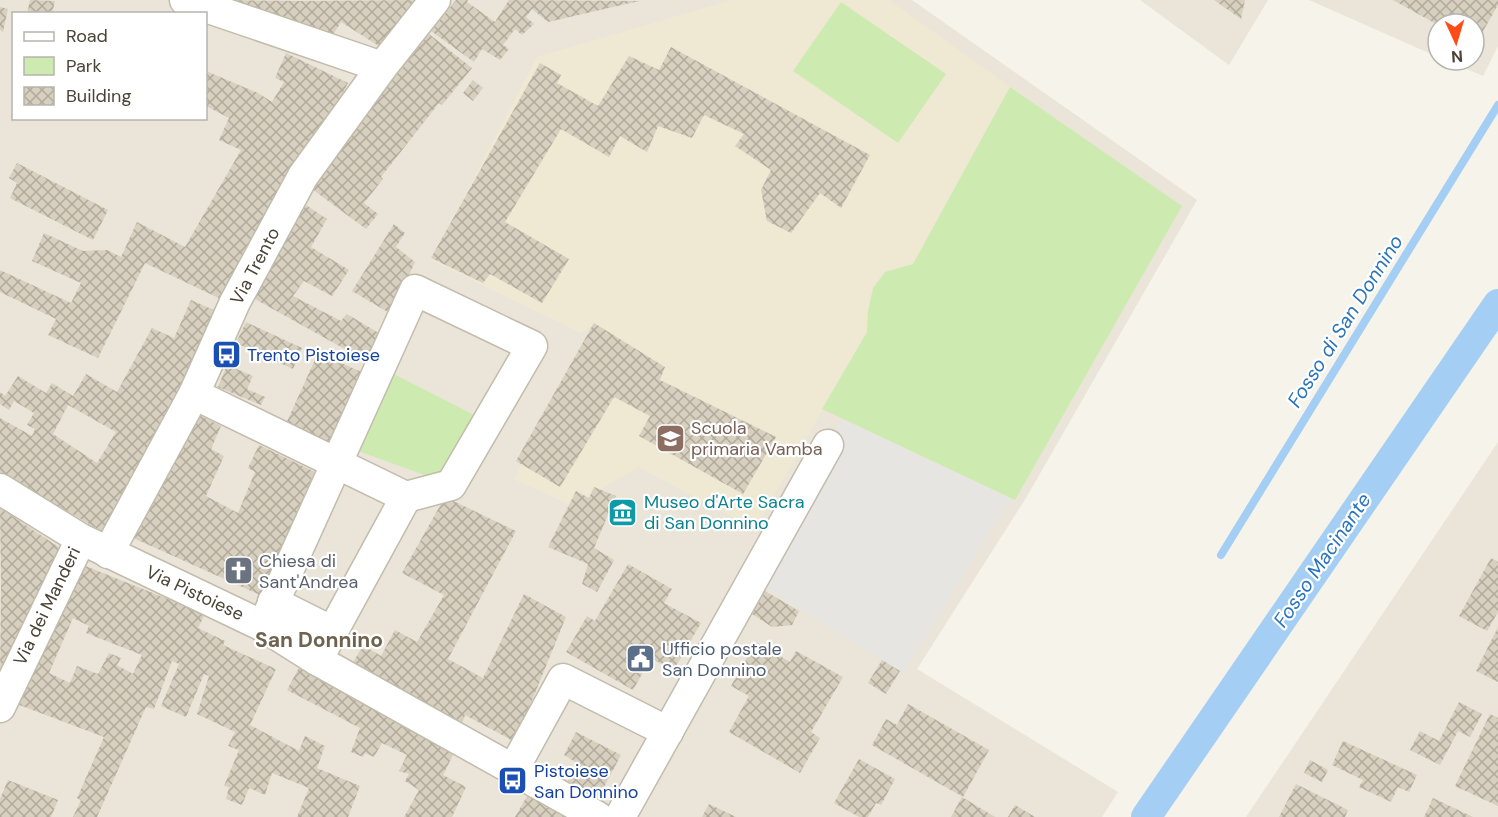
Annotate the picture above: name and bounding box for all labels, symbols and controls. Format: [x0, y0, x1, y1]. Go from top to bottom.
legend [12, 12, 207, 120]
north arrow [1426, 12, 1486, 72]
text: Road [66, 24, 108, 48]
text: N [1450, 46, 1464, 67]
text: Park [66, 54, 102, 78]
text: Building [66, 84, 131, 108]
street label: Via Trento [225, 223, 285, 309]
water label: Fosso di San Donnino [1281, 230, 1409, 412]
bus stop icon: Trento Pistoiese [210, 339, 242, 371]
place label: Trento Pistoiese [247, 343, 380, 367]
place label: Scuola primaria Vamba [691, 416, 823, 461]
school or university icon: Scuola primaria Vamba [654, 422, 686, 454]
water label: Fosso Macinante [1268, 488, 1376, 632]
place label: Museo d'Arte Sacra di San Donnino [644, 490, 805, 535]
museum icon: Museo d'Arte Sacra di San Donnino [607, 496, 639, 528]
street label: Via dei Manderi [8, 543, 86, 669]
place label: Chiesa di Sant'Andrea [259, 549, 358, 594]
church icon: Chiesa di Sant'Andrea [222, 555, 254, 587]
street label: Via Pistoiese [142, 560, 248, 626]
district label: San Donnino [255, 626, 383, 654]
place label: Ufficio postale San Donnino [662, 637, 782, 682]
public building icon: Ufficio postale San Donnino [625, 643, 657, 675]
place label: Pistoiese San Donnino [534, 759, 638, 804]
bus stop icon: Pistoiese San Donnino [497, 765, 529, 797]

